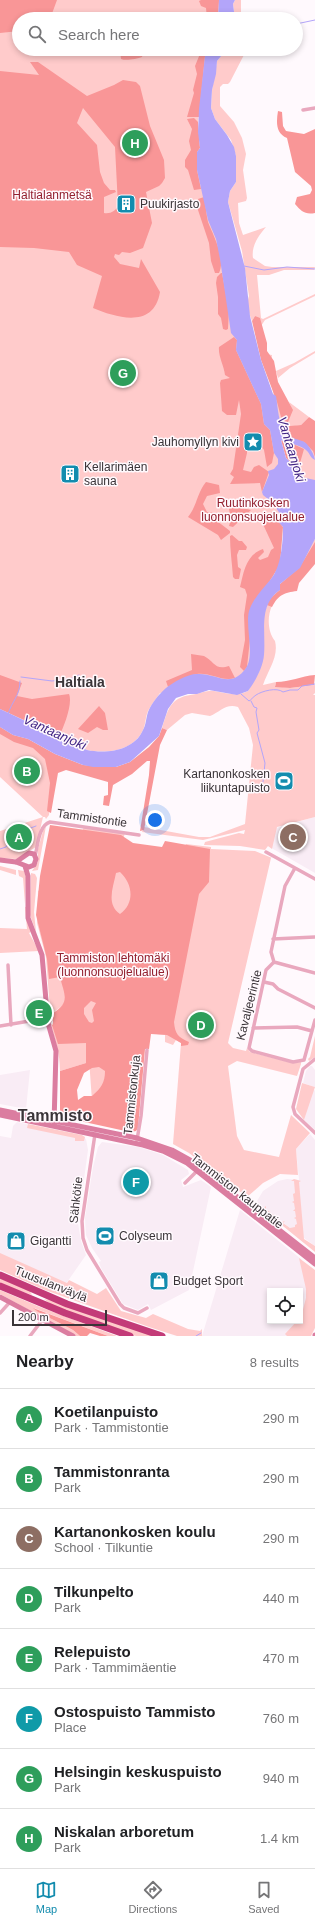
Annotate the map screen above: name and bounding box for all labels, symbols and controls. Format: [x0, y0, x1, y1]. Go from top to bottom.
search box [12, 12, 303, 56]
icon: search [26, 23, 48, 45]
text: Search here [58, 26, 140, 43]
pin: H [122, 128, 148, 158]
park label: Haltialanmetsä [12, 188, 92, 202]
building icon: Puukirjasto [115, 193, 137, 215]
place label: Puukirjasto [140, 197, 200, 211]
pin: G [110, 358, 136, 388]
water label: Vantaanjoki [274, 415, 309, 485]
place icon: Jauhomyllyn kivi [242, 431, 264, 453]
place label: Jauhomyllyn kivi [152, 435, 239, 449]
place label: Kellarimäen sauna [84, 460, 147, 488]
building icon: Kellarimäen sauna [59, 463, 81, 485]
park label: Ruutinkosken luonnonsuojelualue [201, 496, 305, 524]
district label: Haltiala [55, 674, 105, 690]
water label: Vantaanjoki [21, 712, 90, 753]
pin: B [14, 756, 40, 786]
place label: Kartanonkosken liikuntapuisto [183, 767, 270, 795]
sports icon: Kartanonkosken liikuntapuisto [273, 770, 295, 792]
street label: Tammistontie [56, 806, 128, 830]
your location [145, 810, 165, 830]
pin: A [6, 822, 32, 852]
pin: C [280, 822, 306, 852]
park label: Tammiston lehtomäki (luonnonsuojelualue) [57, 951, 169, 979]
street label: Kavaljeerintie [233, 968, 265, 1042]
pin: E [26, 998, 52, 1028]
pin: D [188, 1010, 214, 1040]
street label: Tammistonkuja [121, 1054, 143, 1136]
district label: Tammisto [18, 1107, 92, 1124]
street label: Tammiston kauppatie [188, 1151, 286, 1232]
pin: F [123, 1167, 149, 1197]
street label: Sähkötie [67, 1176, 85, 1224]
sports icon: Colyseum [94, 1225, 116, 1247]
place label: Colyseum [119, 1229, 172, 1243]
shop icon: Gigantti [5, 1230, 27, 1252]
place label: Gigantti [30, 1234, 71, 1248]
street label: Tuusulanväylä [13, 1263, 90, 1305]
shop icon: Budget Sport [148, 1270, 170, 1292]
place label: Budget Sport [173, 1274, 244, 1288]
map controls [267, 1288, 303, 1324]
button: locate [267, 1288, 303, 1324]
scale bar [12, 1308, 107, 1327]
text: 200 m [18, 1311, 49, 1323]
text: Nearby [16, 1352, 74, 1371]
text: 8 results [250, 1355, 299, 1370]
text: Koetilanpuisto [54, 1403, 158, 1420]
text: A [24, 1411, 34, 1426]
text: 290 m [263, 1411, 299, 1426]
text: Park · Tammistontie [54, 1420, 169, 1435]
text: Tammistonranta [54, 1463, 170, 1480]
text: B [24, 1471, 34, 1486]
text: 290 m [263, 1471, 299, 1486]
text: Park [54, 1480, 81, 1495]
text: Kartanonkosken koulu [54, 1523, 216, 1540]
text: C [24, 1531, 34, 1546]
text: 290 m [263, 1531, 299, 1546]
text: School · Tilkuntie [54, 1540, 153, 1555]
text: Tilkunpelto [54, 1583, 134, 1600]
text: D [24, 1591, 34, 1606]
text: 440 m [263, 1591, 299, 1606]
text: Park [54, 1600, 81, 1615]
text: Relepuisto [54, 1643, 131, 1660]
text: E [25, 1651, 33, 1666]
text: 470 m [263, 1651, 299, 1666]
text: Park · Tammimäentie [54, 1660, 177, 1675]
text: Ostospuisto Tammisto [54, 1703, 215, 1720]
text: F [25, 1711, 33, 1726]
text: 760 m [263, 1711, 299, 1726]
text: Place [54, 1720, 87, 1735]
text: Helsingin keskuspuisto [54, 1763, 222, 1780]
text: G [24, 1771, 34, 1786]
text: 940 m [263, 1771, 299, 1786]
text: Park [54, 1780, 81, 1795]
text: Niskalan arboretum [54, 1823, 194, 1840]
text: H [24, 1831, 34, 1846]
text: 1.4 km [260, 1831, 299, 1846]
text: Park [54, 1840, 81, 1855]
tab: Map [35, 1879, 57, 1915]
tab: Directions [128, 1879, 177, 1915]
tab: Saved [248, 1879, 279, 1915]

